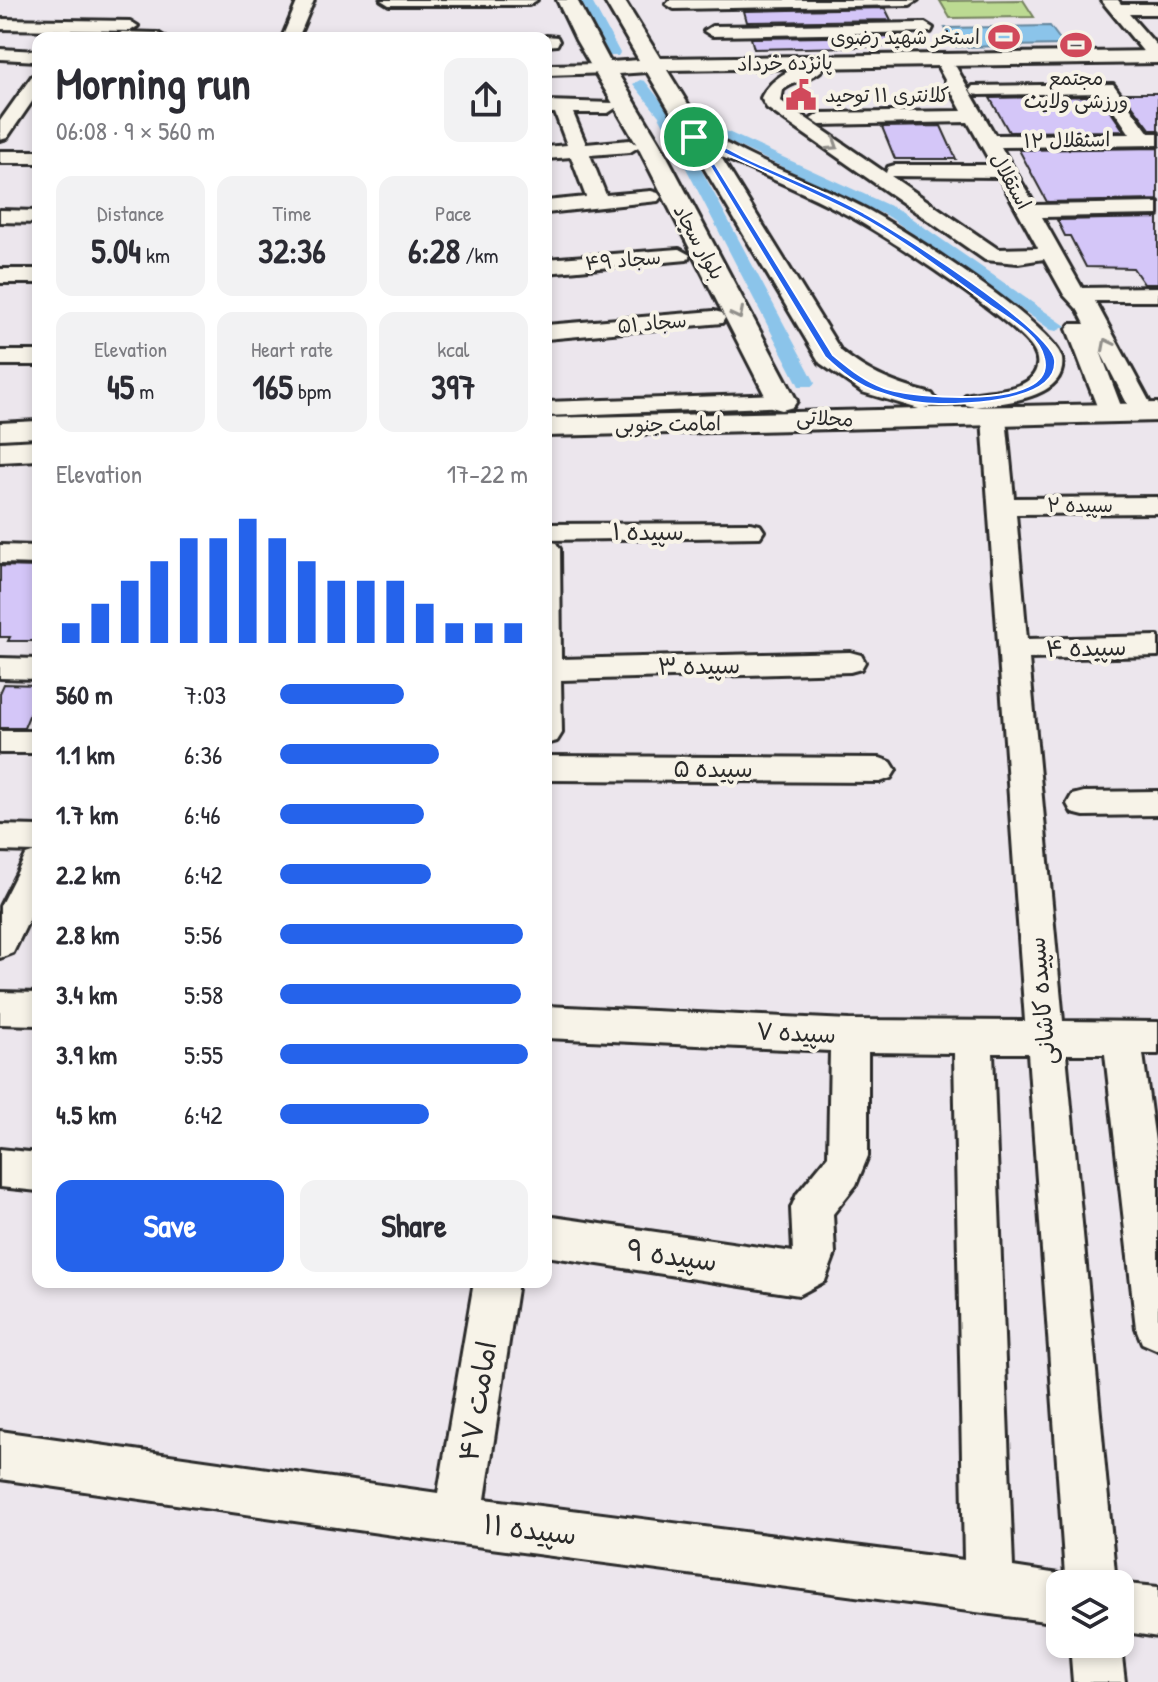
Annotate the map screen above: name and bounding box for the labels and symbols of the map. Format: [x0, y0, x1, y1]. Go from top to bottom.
sports icon: استخر شهید رضوی [987, 20, 1021, 54]
place label: استخر شهید رضوی [831, 23, 980, 50]
sports icon: مجتمع ورزشی ولایت [1059, 28, 1093, 62]
street label: پانزده خرداد [737, 48, 833, 77]
place label: مجتمع ورزشی ولایت [1024, 64, 1128, 114]
public building icon: کلانتری ۱۱ توحید [784, 78, 818, 112]
place label: کلانتری ۱۱ توحید [825, 81, 949, 108]
pin [660, 103, 728, 171]
street label: استقلال ۱۲ [1023, 125, 1111, 154]
one-way arrow [824, 136, 839, 151]
street label: استقلال [985, 147, 1038, 214]
street label: بلوار سجاد [668, 199, 731, 284]
street label: سجاد ۴۹ [584, 243, 662, 276]
street label: سجاد ۵۱ [616, 306, 688, 339]
one-way arrow [728, 306, 743, 321]
one-way arrow [1101, 337, 1117, 352]
street label: محلاتی [796, 403, 854, 432]
street label: امامت جنوبی [615, 409, 721, 439]
street label: سپیده ۲ [1047, 491, 1113, 518]
street label: سپیده ۱ [612, 515, 684, 547]
street label: سپیده ۴ [1045, 630, 1127, 664]
street label: سپیده ۳ [657, 648, 741, 682]
street label: سپیده ۵ [673, 752, 753, 784]
street label: سپیده کاشانی [1019, 936, 1063, 1067]
street label: سپیده ۷ [755, 1014, 837, 1050]
street label: سپیده ۹ [624, 1230, 720, 1280]
street label: امامت ۴۷ [449, 1338, 505, 1464]
street label: سپیده ۱۱ [481, 1504, 579, 1554]

